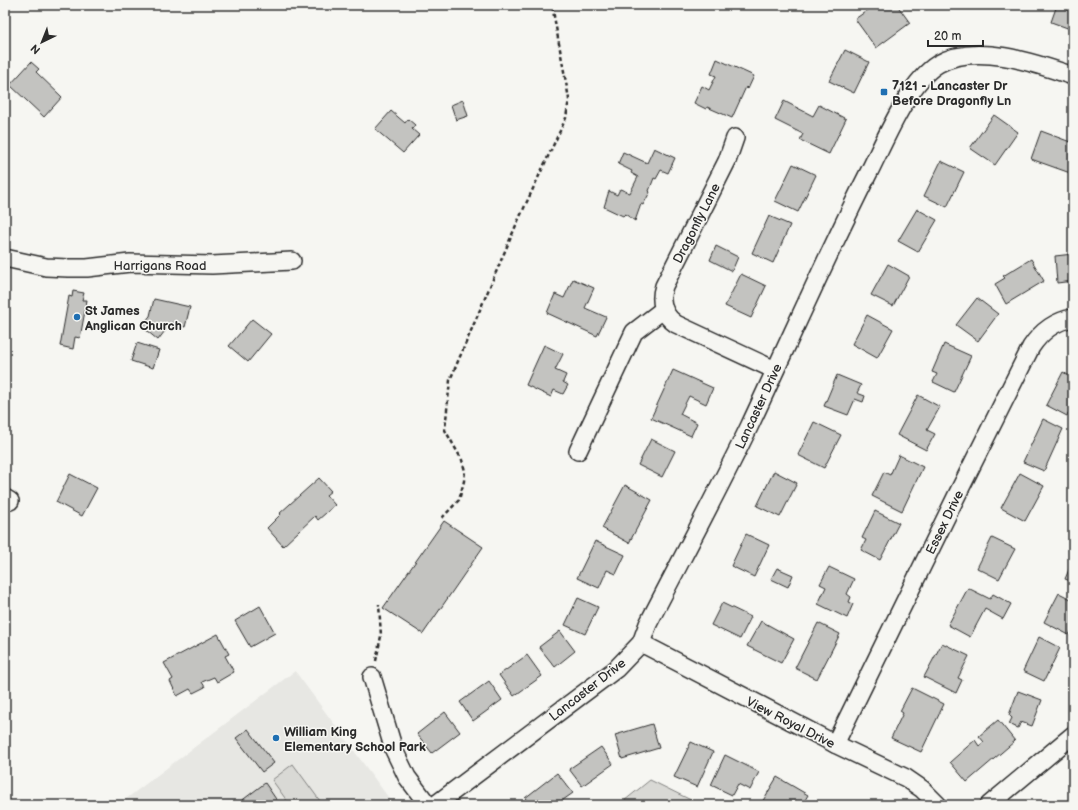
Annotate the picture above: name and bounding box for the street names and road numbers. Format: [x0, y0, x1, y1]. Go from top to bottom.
street label: Dragonfly Lane [670, 181, 724, 266]
street label: Harrigans Road [114, 258, 206, 274]
street label: Lancaster Drive [732, 361, 786, 452]
street label: Essex Drive [923, 488, 967, 557]
street label: Lancaster Drive [546, 655, 629, 725]
street label: View Royal Drive [744, 694, 838, 752]

